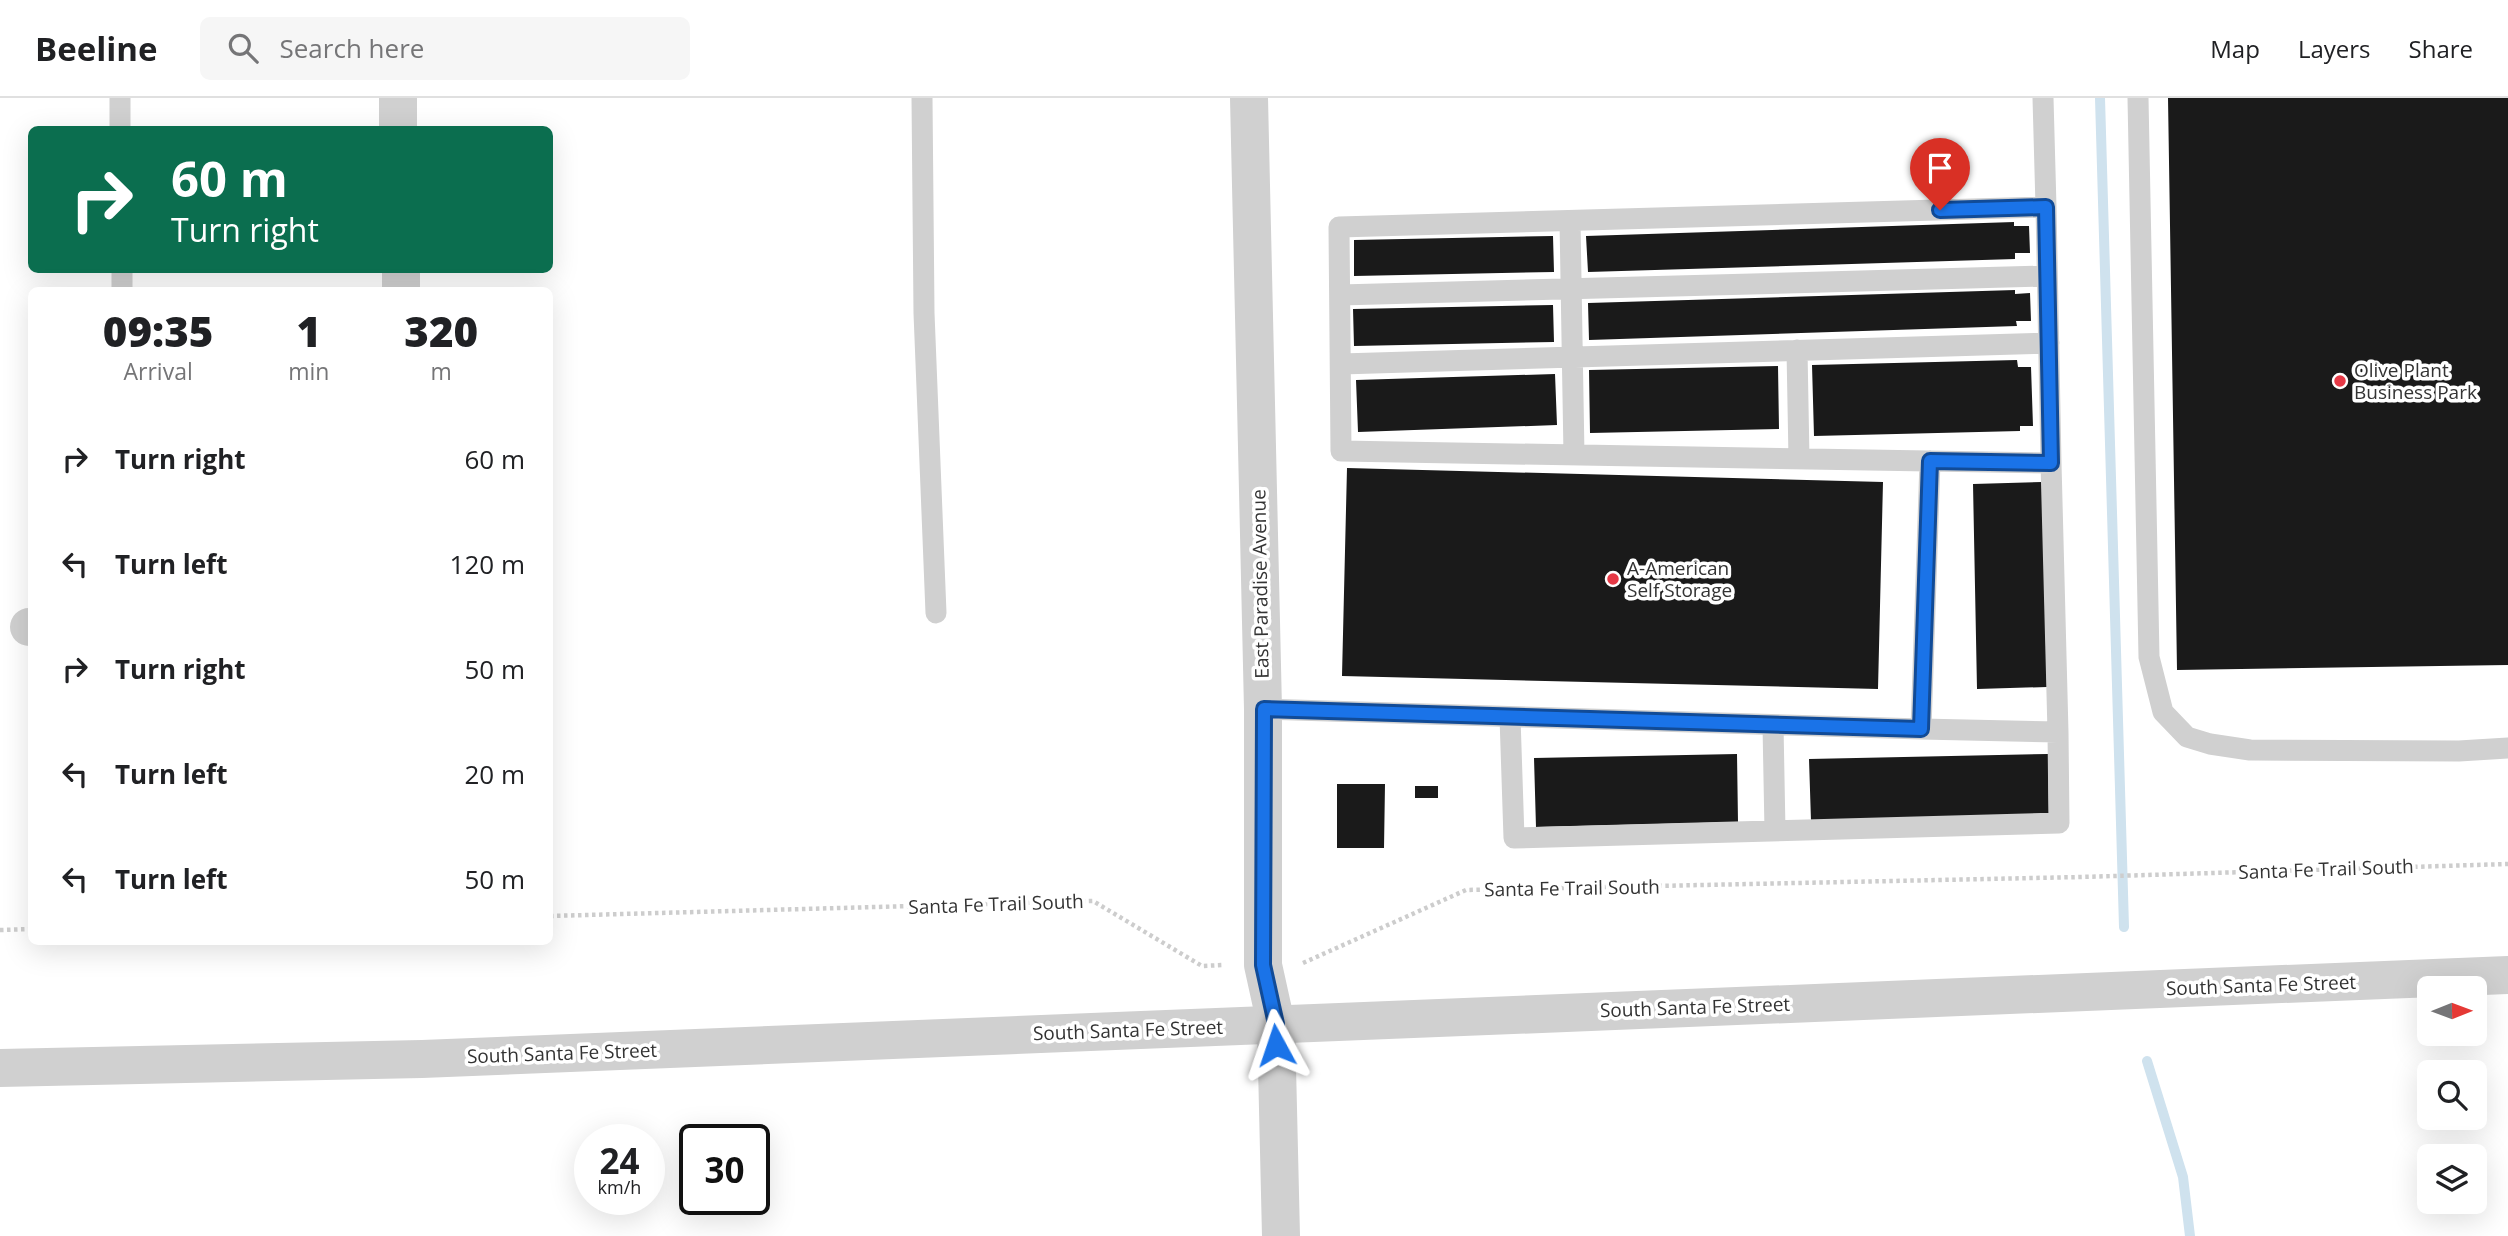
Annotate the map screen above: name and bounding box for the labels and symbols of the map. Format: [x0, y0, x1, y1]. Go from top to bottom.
pin [1910, 138, 1970, 210]
place label: Olive Plant Business Park [2354, 357, 2477, 405]
marker: Olive Plant Business Park [2332, 373, 2348, 389]
street label: East Paradise Avenue [1245, 489, 1275, 679]
place label: A-American Self Storage [1627, 555, 1732, 603]
marker: A-American Self Storage [1605, 571, 1621, 587]
street label: Santa Fe Trail South [2238, 853, 2414, 885]
street label: Santa Fe Trail South [1484, 873, 1660, 903]
street label: Santa Fe Trail South [908, 888, 1084, 920]
street label: South Santa Fe Street [2165, 969, 2357, 1001]
north arrow [2417, 976, 2487, 1046]
street label: South Santa Fe Street [1599, 991, 1791, 1023]
position arrow [1239, 1008, 1313, 1082]
street label: South Santa Fe Street [1032, 1014, 1224, 1046]
street label: South Santa Fe Street [466, 1037, 658, 1069]
speed limit sign: 30 [679, 1124, 770, 1215]

